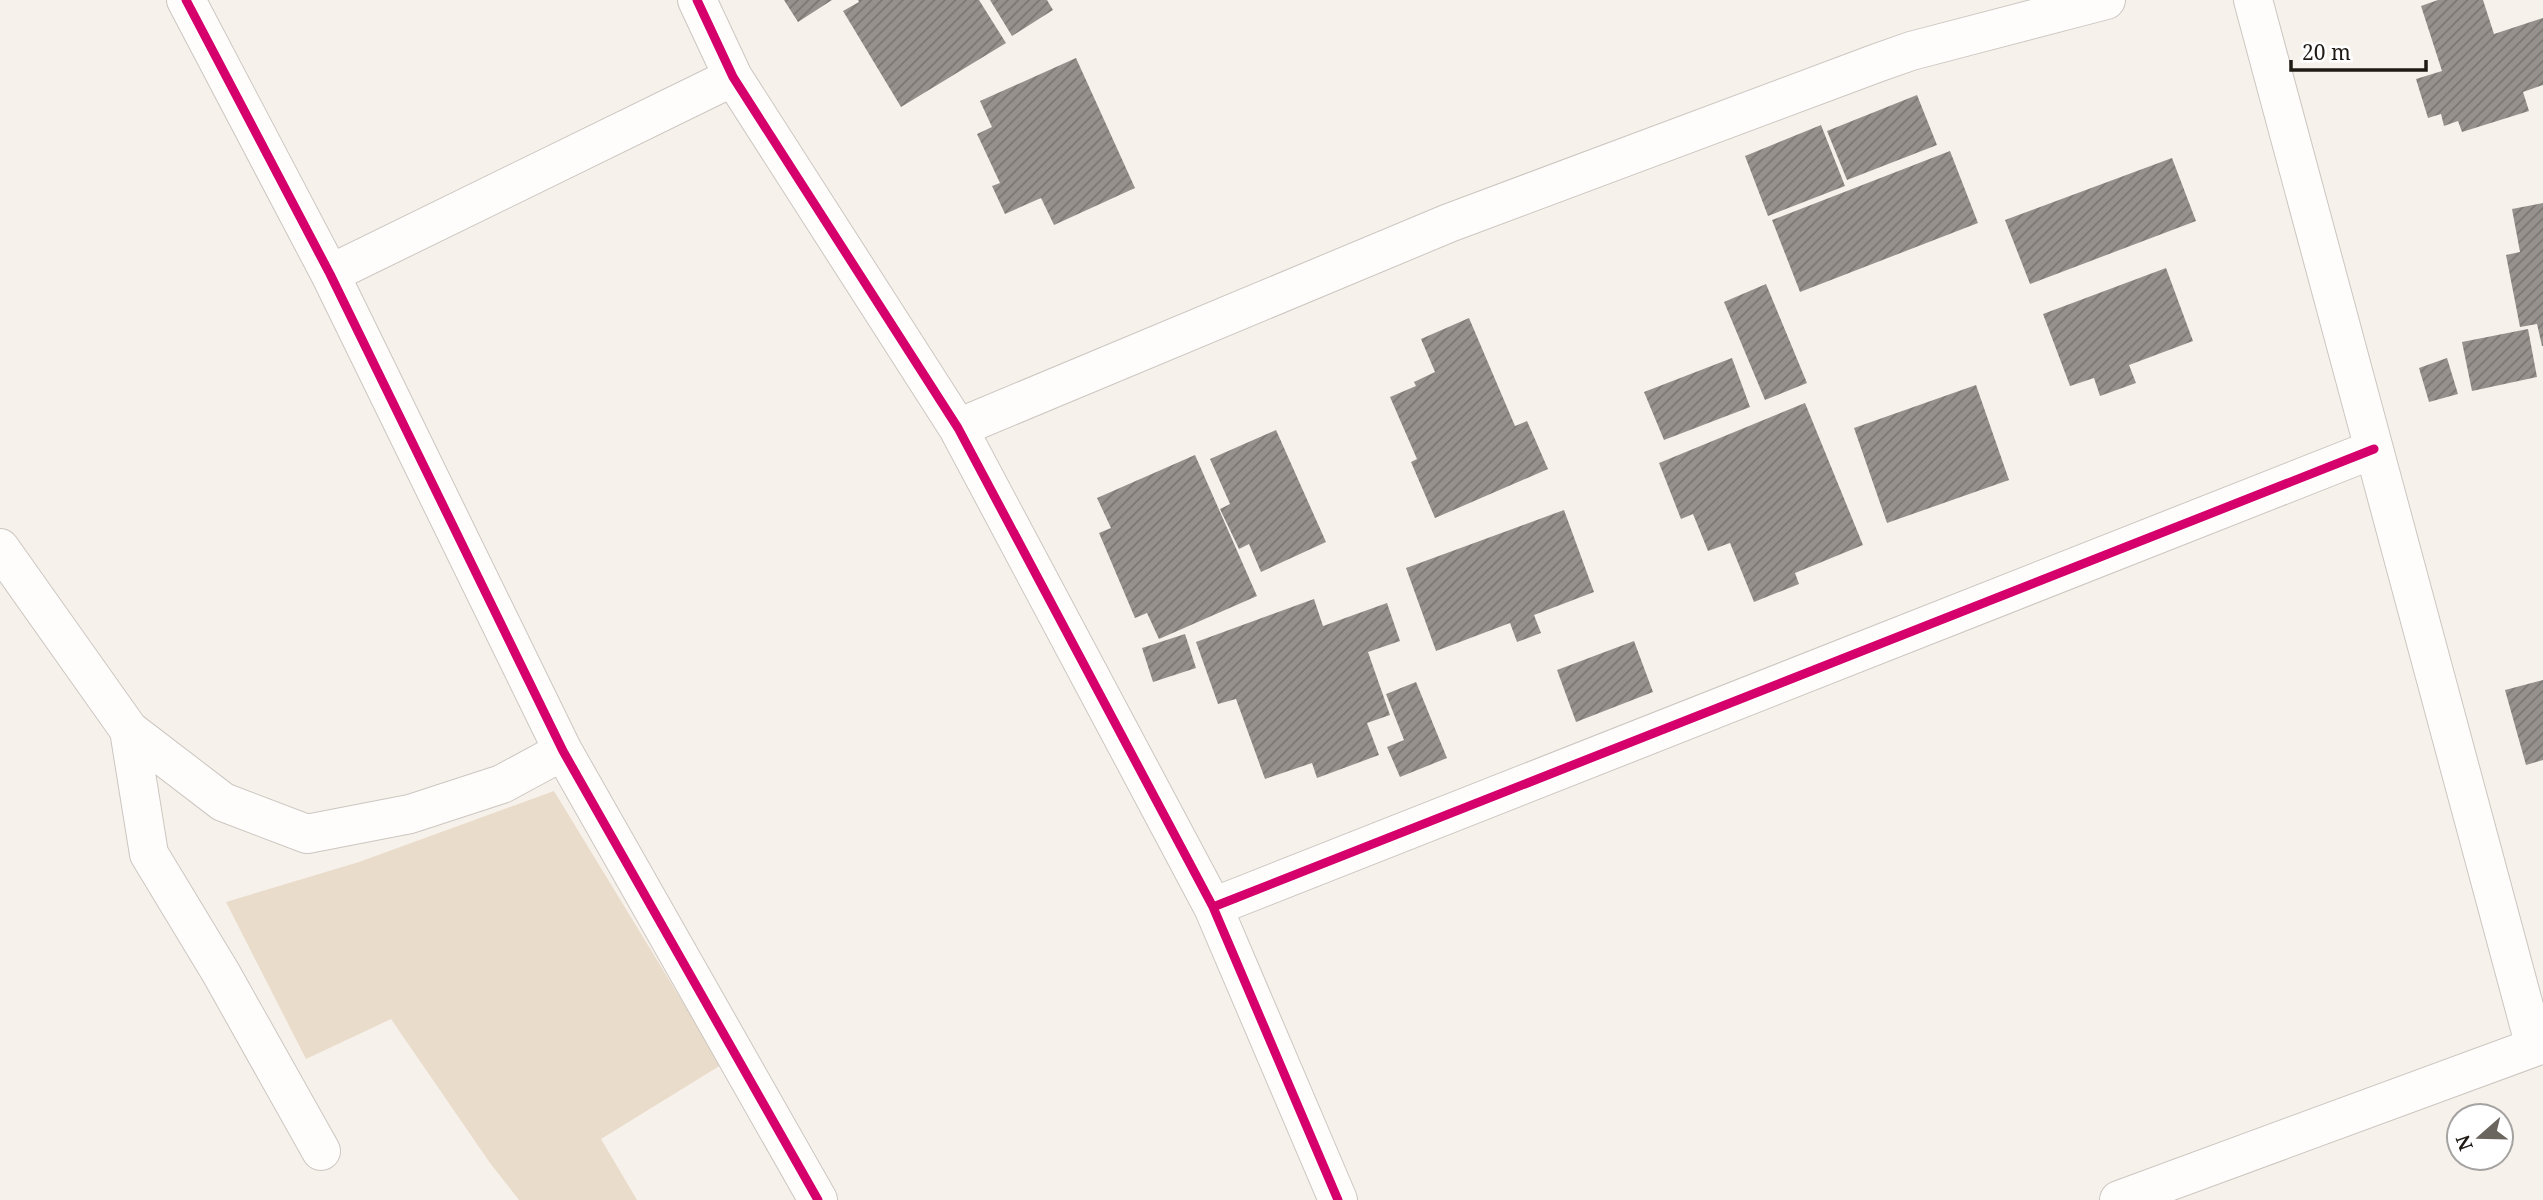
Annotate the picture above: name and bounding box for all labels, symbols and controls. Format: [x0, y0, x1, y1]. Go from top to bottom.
scale bar [2291, 28, 2426, 72]
text: 20 m [2302, 38, 2351, 66]
north arrow [2445, 1102, 2515, 1172]
text: N [2449, 1131, 2479, 1154]

